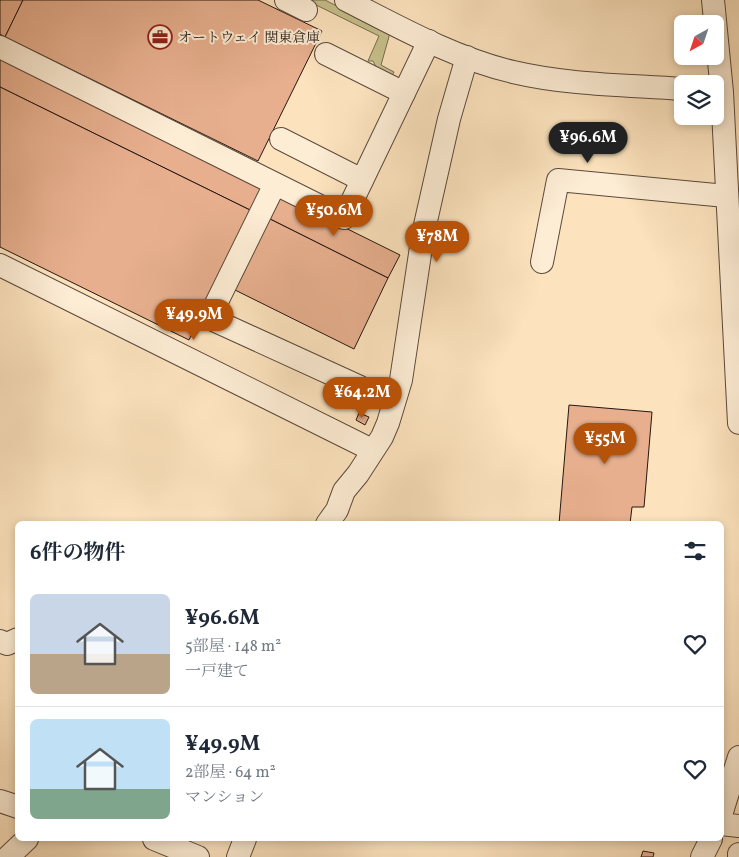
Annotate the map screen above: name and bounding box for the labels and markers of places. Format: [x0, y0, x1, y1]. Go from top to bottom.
office icon: オートウェイ 関東倉庫 [147, 24, 173, 50]
place label: オートウェイ 関東倉庫 [178, 29, 320, 48]
pin: ¥96.6M [547, 121, 629, 164]
pin: ¥50.6M [293, 194, 375, 237]
pin: ¥78M [407, 220, 467, 263]
pin: ¥49.9M [153, 298, 235, 341]
pin: ¥64.2M [321, 376, 403, 419]
pin: ¥55M [575, 422, 635, 465]

